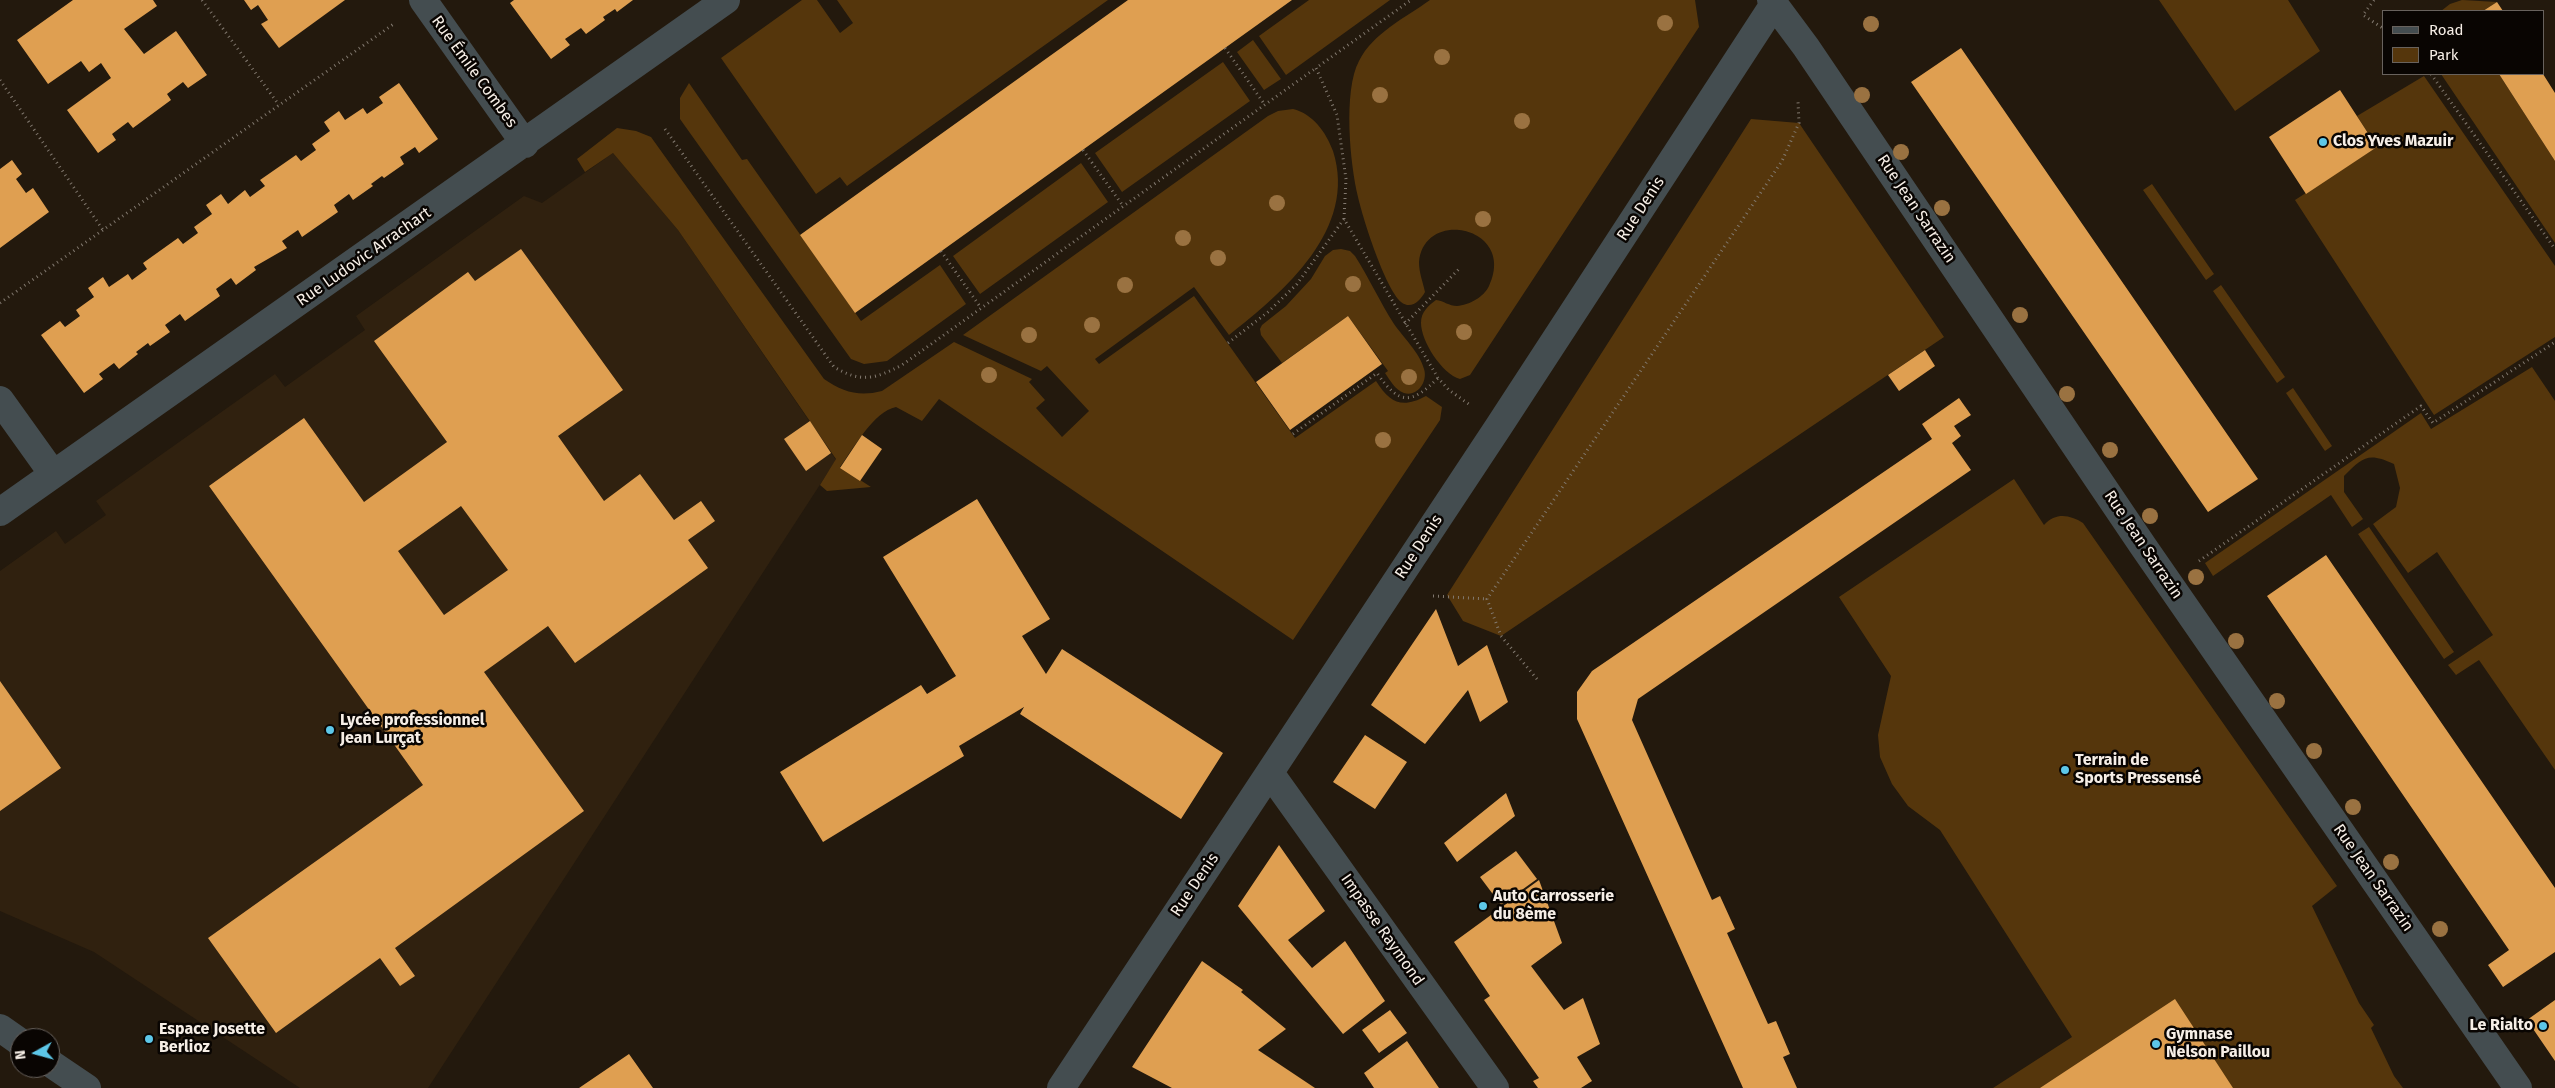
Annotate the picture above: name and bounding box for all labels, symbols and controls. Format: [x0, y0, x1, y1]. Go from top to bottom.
legend [2382, 10, 2545, 75]
street label: Rue Émile Combes [427, 12, 521, 132]
text: Road [2429, 21, 2464, 39]
text: Park [2429, 46, 2459, 64]
place label: Clos Yves Mazuir [2333, 132, 2453, 152]
marker: Clos Yves Mazuir [2317, 136, 2329, 148]
street label: Rue Jean Sarrazin [1873, 151, 1959, 267]
street label: Rue Denis [1613, 173, 1669, 245]
street label: Rue Ludovic Arrachart [293, 203, 435, 311]
street label: Rue Jean Sarrazin [2100, 487, 2186, 603]
street label: Rue Denis [1391, 511, 1447, 583]
place label: Lycée professionnel Jean Lurçat [340, 711, 484, 749]
marker: Lycée professionnel Jean Lurçat [324, 724, 336, 736]
place label: Terrain de Sports Pressensé [2075, 751, 2201, 789]
marker: Terrain de Sports Pressensé [2059, 764, 2071, 776]
street label: Rue Jean Sarrazin [2329, 821, 2417, 935]
street label: Rue Denis [1167, 850, 1223, 920]
street label: Impasse Raymond [1336, 870, 1428, 990]
place label: Auto Carrosserie du 8ème [1493, 887, 1614, 925]
marker: Auto Carrosserie du 8ème [1477, 900, 1489, 912]
place label: Le Rialto [2470, 1016, 2533, 1036]
place label: Espace Josette Berlioz [159, 1020, 265, 1058]
marker: Le Rialto [2537, 1020, 2549, 1032]
place label: Gymnase Nelson Paillou [2166, 1025, 2270, 1063]
north arrow [10, 1028, 60, 1078]
marker: Espace Josette Berlioz [143, 1033, 155, 1045]
marker: Gymnase Nelson Paillou [2150, 1038, 2162, 1050]
text: N [12, 1049, 30, 1060]

